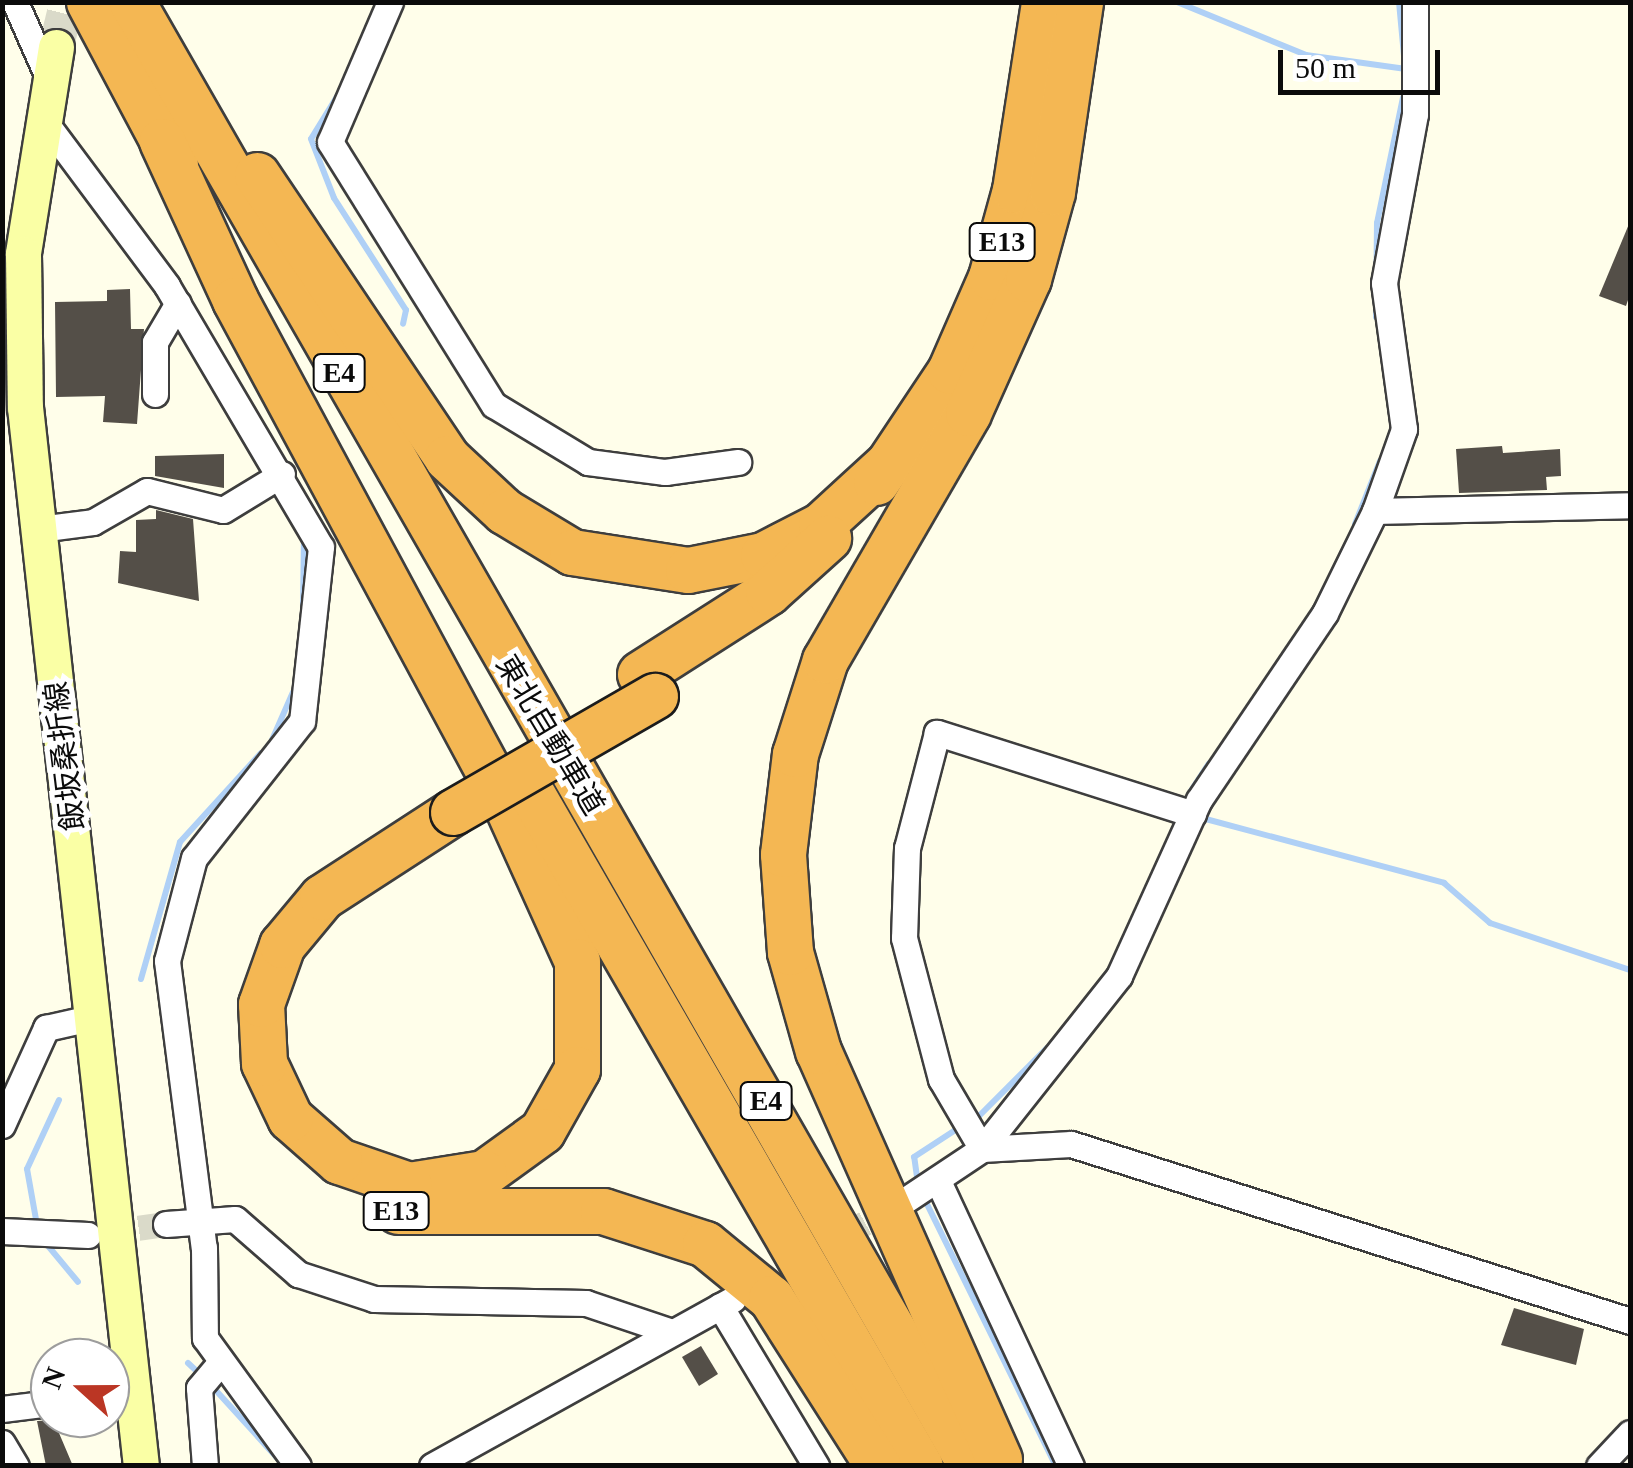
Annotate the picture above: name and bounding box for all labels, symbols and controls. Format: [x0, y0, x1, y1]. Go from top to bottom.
scale bar [1283, 30, 1446, 92]
text: 50 m [1295, 51, 1356, 84]
road number: E13 [967, 219, 1037, 265]
road number: E4 [312, 350, 366, 396]
street label: 東北自動車道 [488, 649, 612, 821]
street label: 飯坂桑折線 [38, 679, 92, 833]
road number: E4 [738, 1078, 794, 1124]
road number: E13 [361, 1188, 431, 1234]
north arrow [30, 1338, 130, 1438]
text: N [35, 1363, 71, 1393]

